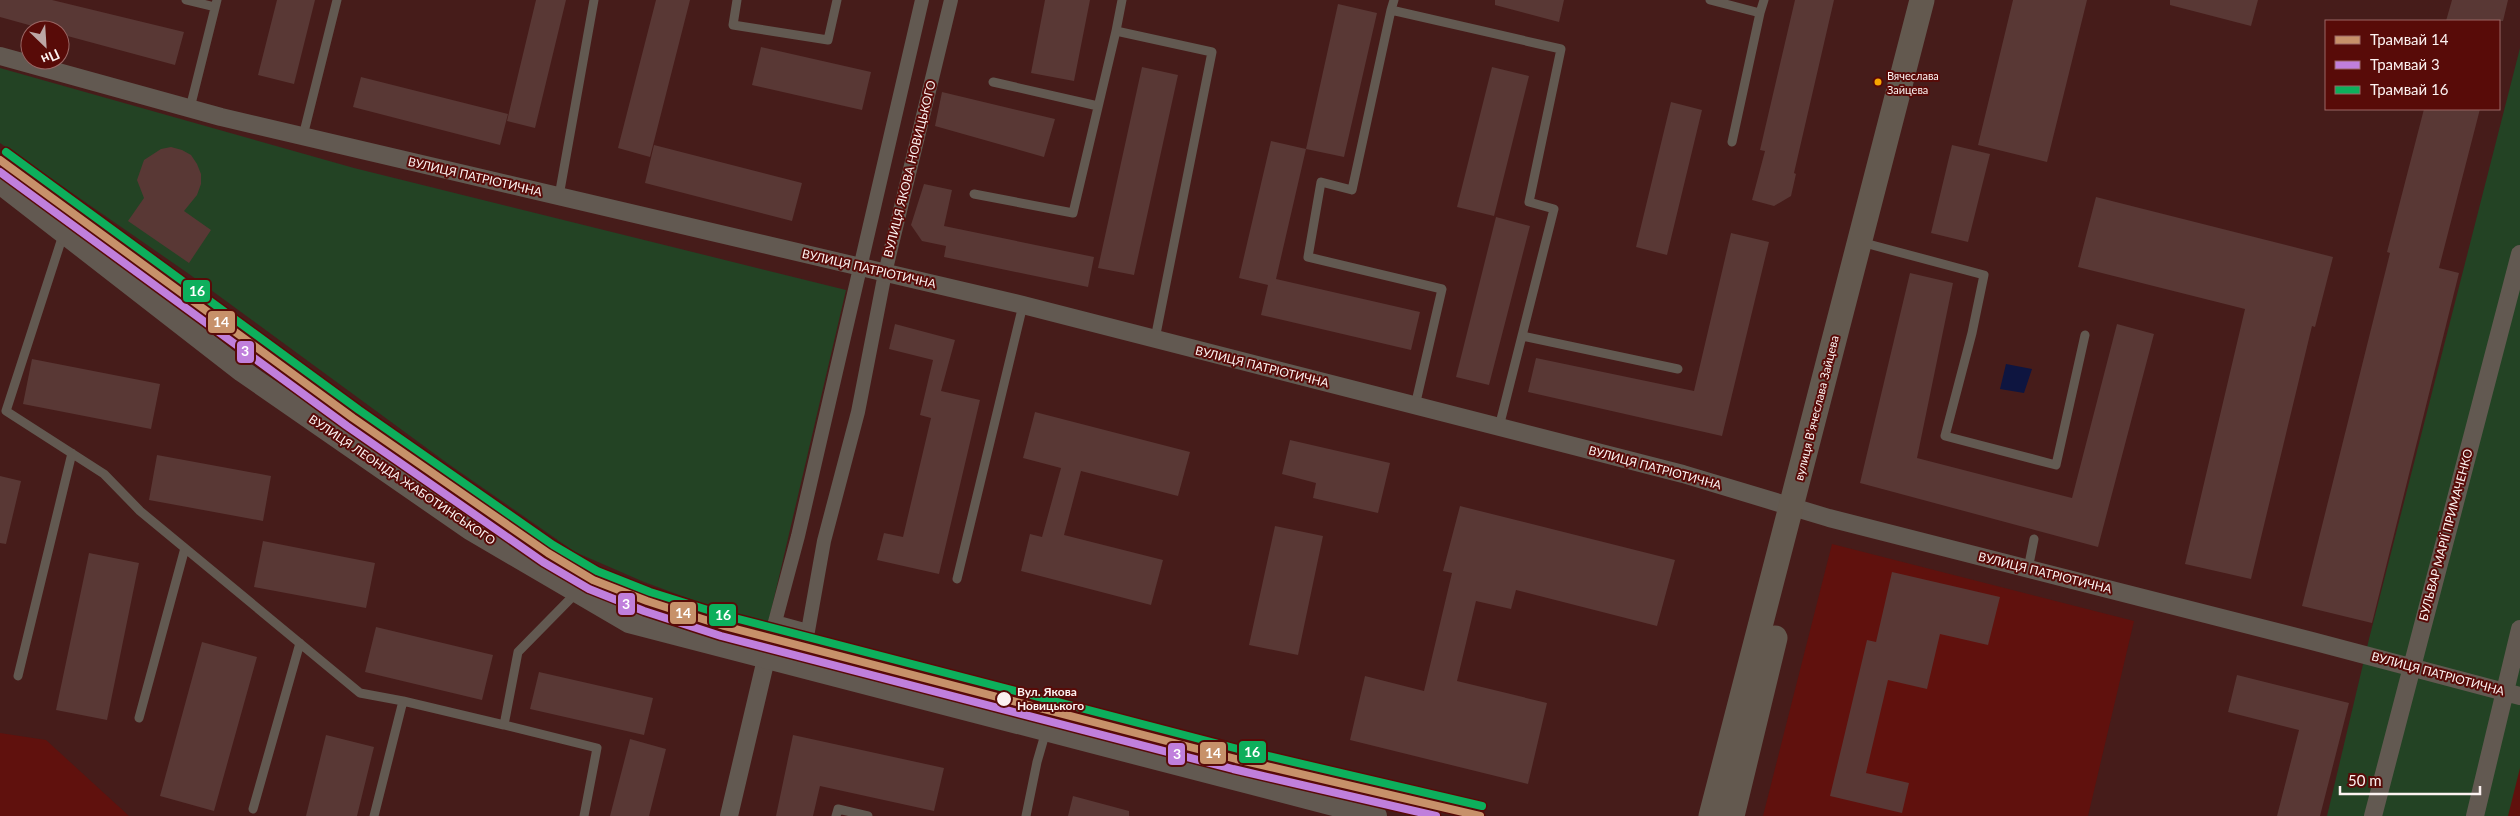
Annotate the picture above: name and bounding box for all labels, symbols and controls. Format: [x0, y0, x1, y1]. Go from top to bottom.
north arrow [20, 20, 70, 70]
legend [2325, 20, 2500, 110]
text: Трамвай 14 [2370, 30, 2449, 48]
text: Пн [39, 46, 63, 69]
text: Трамвай 3 [2370, 55, 2440, 73]
place label: Вячеслава Зайцева [1887, 69, 1939, 96]
marker: Вячеслава Зайцева [1873, 77, 1883, 87]
street label: ВУЛИЦЯ ЯКОВА НОВИЦЬКОГО [880, 78, 939, 259]
text: Трамвай 16 [2370, 80, 2449, 98]
street label: ВУЛИЦЯ ПАТРІОТИЧНА [407, 154, 544, 199]
street label: ВУЛИЦЯ ПАТРІОТИЧНА [801, 246, 938, 291]
line badge: 16 [182, 279, 211, 303]
text: 16 [189, 282, 205, 299]
line badge: 14 [207, 310, 236, 334]
text: 14 [213, 313, 229, 330]
street label: вулиця Вʼячеслава Зайцева [1791, 334, 1842, 482]
line badge: 3 [236, 340, 255, 364]
text: 3 [241, 342, 249, 359]
street label: ВУЛИЦЯ ПАТРІОТИЧНА [1194, 343, 1331, 391]
street label: ВУЛИЦЯ ЛЕОНІДА ЖАБОТИНСЬКОГО [306, 411, 499, 548]
street label: ВУЛИЦЯ ПАТРІОТИЧНА [1587, 443, 1724, 493]
street label: БУЛЬВАР МАРІЇ ПРИМАЧЕНКО [2415, 447, 2476, 623]
street label: ВУЛИЦЯ ПАТРІОТИЧНА [1977, 549, 2114, 597]
line badge: 3 [617, 592, 636, 616]
text: 3 [622, 595, 630, 612]
line badge: 14 [669, 601, 697, 625]
line badge: 16 [708, 603, 737, 627]
text: 14 [675, 604, 691, 621]
text: 16 [715, 606, 731, 623]
street label: ВУЛИЦЯ ПАТРІОТИЧНА [2370, 649, 2507, 699]
place label: Вул. Якова Новицького [1017, 684, 1084, 713]
marker: Вул. Якова Новицького [995, 690, 1013, 708]
line badge: 16 [1238, 740, 1267, 764]
line badge: 14 [1199, 741, 1227, 765]
line badge: 3 [1167, 742, 1186, 766]
text: 16 [1244, 743, 1260, 760]
text: 14 [1205, 744, 1221, 761]
text: 3 [1173, 745, 1181, 762]
scale bar [2340, 764, 2480, 796]
text: 50 m [2348, 771, 2382, 789]

